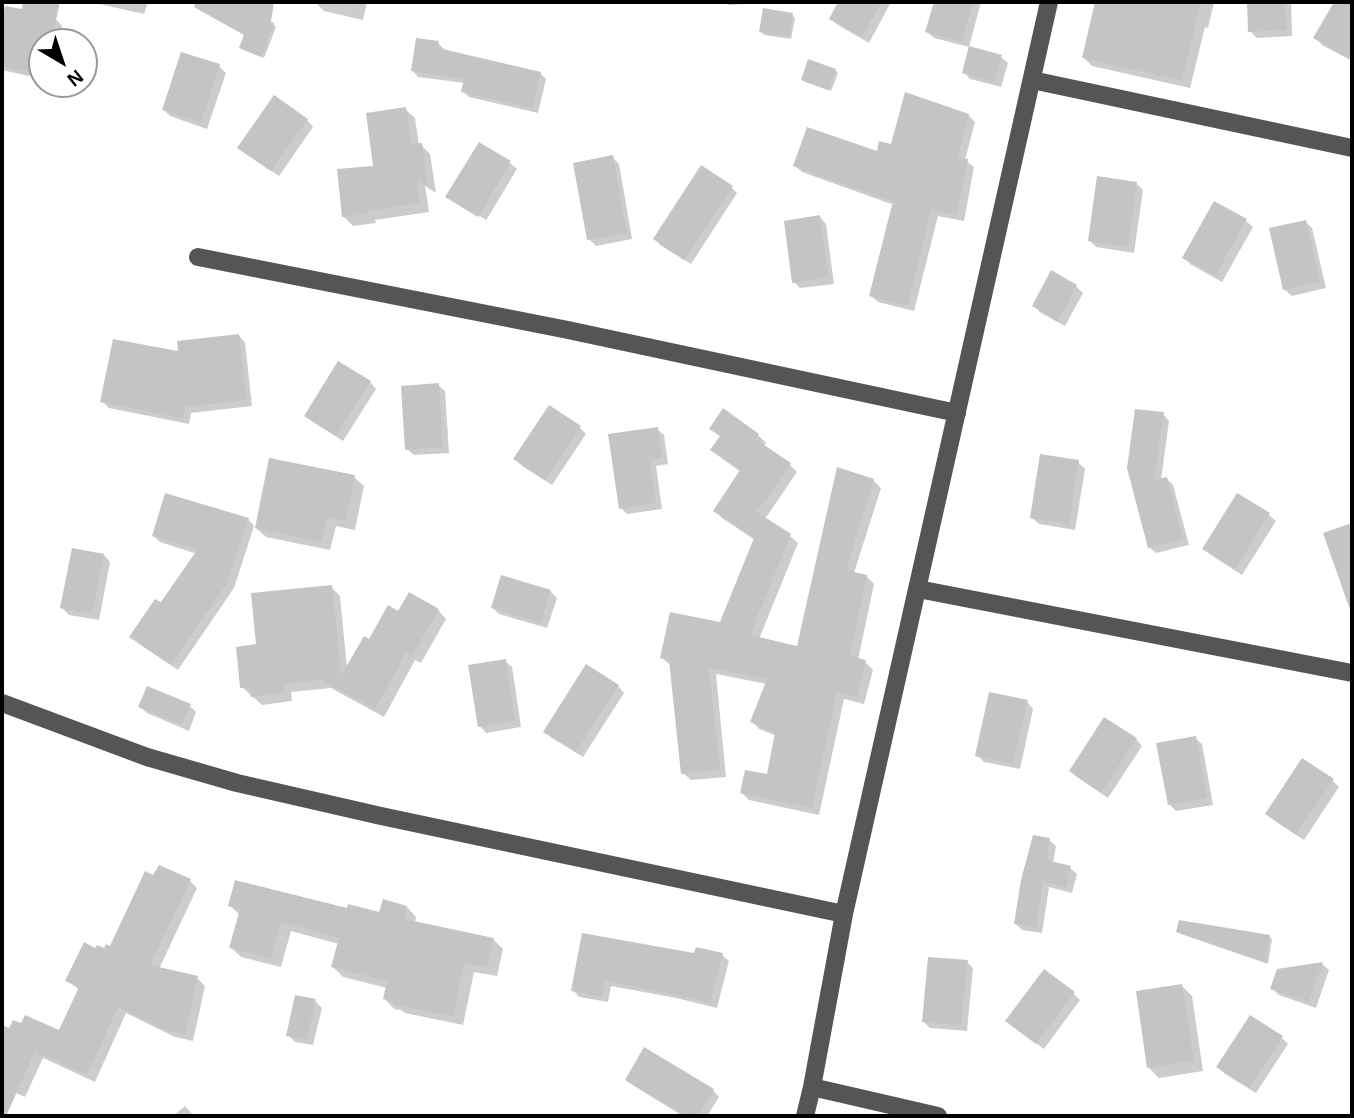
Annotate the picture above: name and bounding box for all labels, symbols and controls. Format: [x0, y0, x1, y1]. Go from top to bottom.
north arrow [28, 28, 98, 98]
text: N [63, 66, 87, 91]

